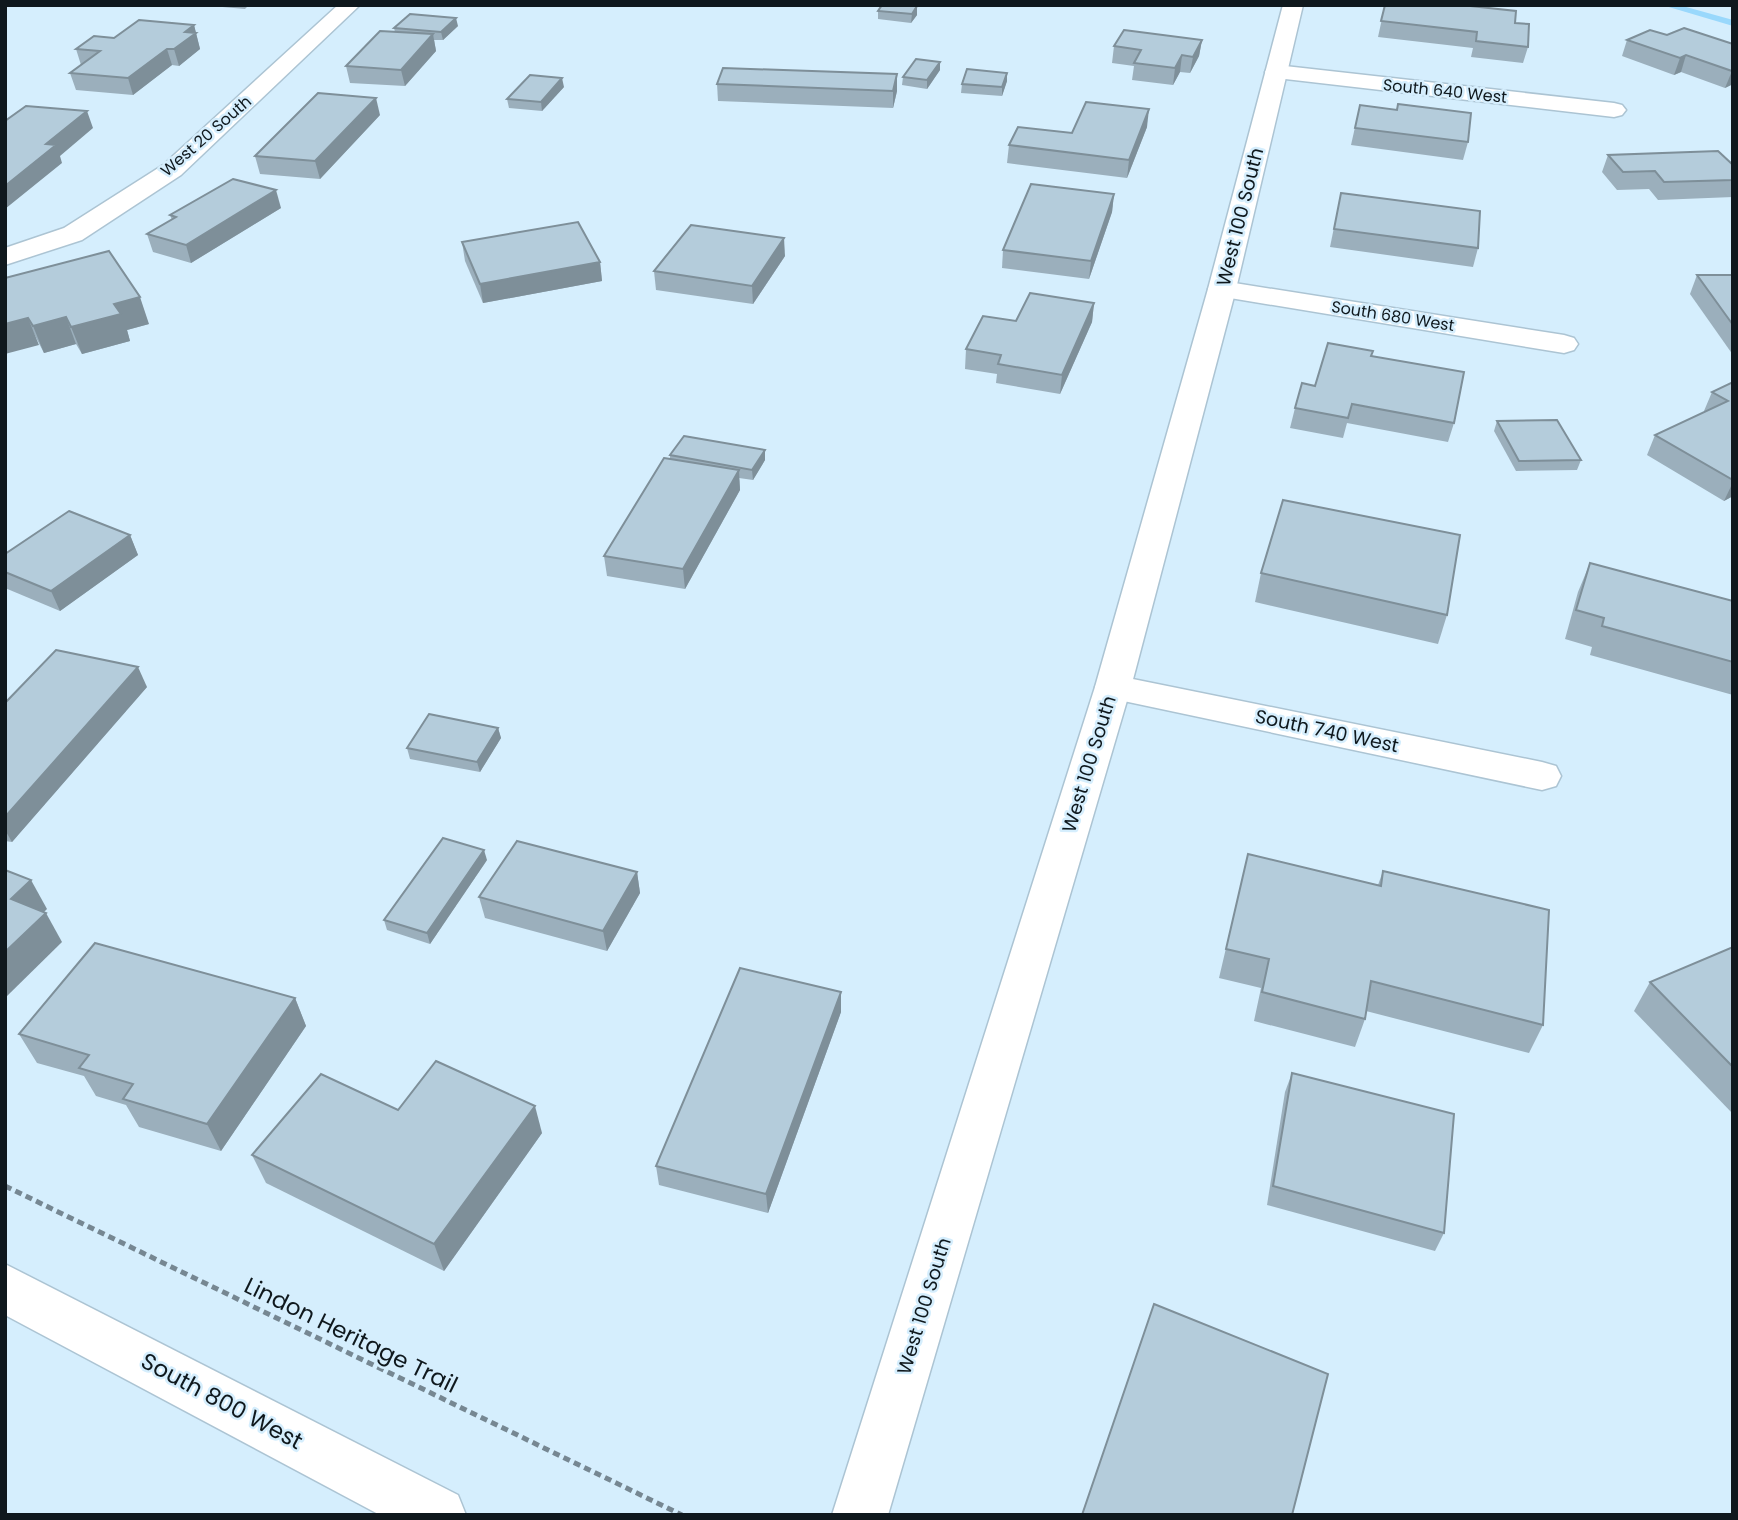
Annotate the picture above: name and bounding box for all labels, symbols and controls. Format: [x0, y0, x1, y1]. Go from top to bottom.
street label: South 640 West [1382, 73, 1508, 109]
street label: West 20 South [156, 90, 256, 182]
street label: West 100 South [1210, 145, 1270, 289]
street label: South 680 West [1330, 295, 1456, 337]
street label: West 100 South [1055, 692, 1123, 836]
street label: South 740 West [1253, 703, 1401, 759]
street label: West 100 South [890, 1234, 958, 1378]
street label: Lindon Heritage Trail [239, 1269, 463, 1401]
street label: South 800 West [136, 1345, 308, 1457]

